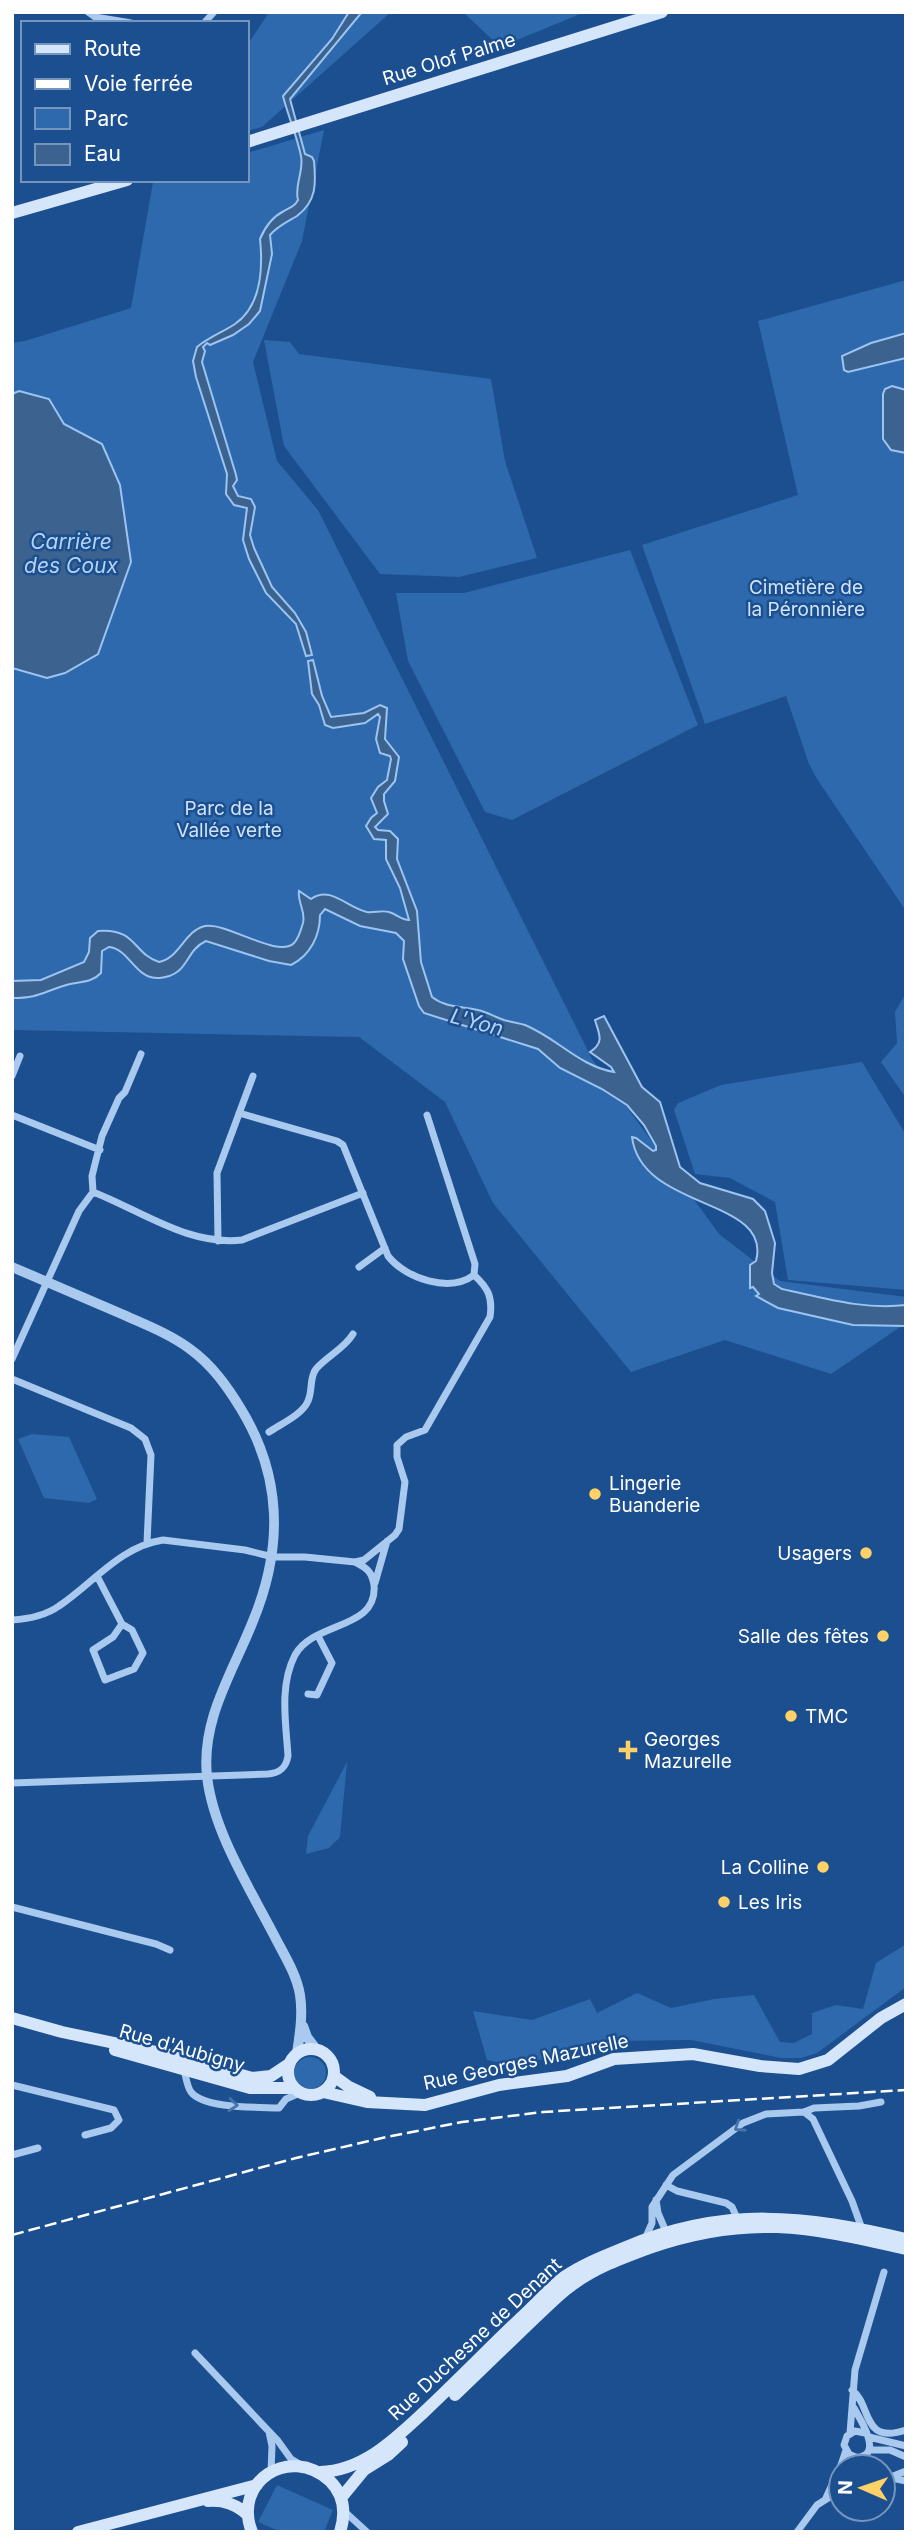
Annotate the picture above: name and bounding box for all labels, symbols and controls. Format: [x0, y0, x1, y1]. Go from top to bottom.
legend [21, 21, 248, 182]
street label: Rue Olof Palme [380, 28, 518, 90]
text: Route [84, 36, 141, 61]
text: Voie ferrée [84, 71, 193, 96]
text: Parc [84, 106, 129, 131]
text: Eau [84, 141, 121, 166]
water label: Carrière des Coux [24, 529, 118, 578]
park label: Cimetière de la Péronnière [747, 576, 865, 621]
park label: Parc de la Vallée verte [176, 797, 282, 842]
water label: L'Yon [448, 1003, 506, 1041]
place label: Lingerie Buanderie [609, 1472, 700, 1517]
marker: Lingerie Buanderie [587, 1486, 603, 1502]
place label: Usagers [777, 1542, 852, 1565]
marker: Usagers [858, 1545, 874, 1561]
place label: Salle des fêtes [738, 1625, 869, 1648]
marker: Salle des fêtes [875, 1628, 891, 1644]
place label: TMC [805, 1705, 848, 1728]
marker: TMC [783, 1708, 799, 1724]
place label: Georges Mazurelle [644, 1728, 732, 1773]
marker: Georges Mazurelle [618, 1740, 638, 1760]
place label: La Colline [721, 1856, 809, 1879]
marker: La Colline [815, 1859, 831, 1875]
place label: Les Iris [738, 1891, 802, 1914]
marker: Les Iris [716, 1894, 732, 1910]
street label: Rue d'Aubigny [117, 2019, 248, 2077]
street label: Rue Georges Mazurelle [421, 2029, 631, 2095]
one-way arrow [228, 2097, 239, 2112]
one-way arrow [734, 2118, 747, 2131]
street label: Rue Duchesne de Denant [384, 2253, 566, 2425]
north arrow [827, 2453, 897, 2523]
text: N [834, 2480, 857, 2495]

